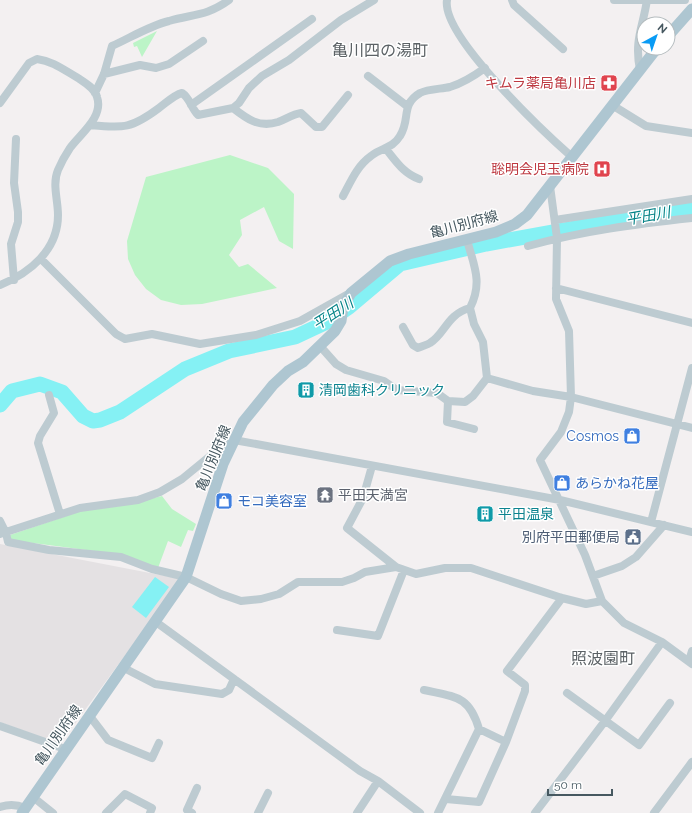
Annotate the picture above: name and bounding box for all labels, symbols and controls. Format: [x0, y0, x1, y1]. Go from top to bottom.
north arrow [636, 16, 676, 56]
text: N [655, 21, 670, 36]
district label: 亀川四の湯町 [332, 41, 428, 60]
pharmacy icon: キムラ薬局亀川店 [599, 73, 619, 93]
place label: キムラ薬局亀川店 [485, 75, 596, 91]
hospital icon: 聡明会児玉病院 [592, 159, 612, 179]
place label: 聡明会児玉病院 [491, 161, 589, 177]
water label: 平田川 [624, 203, 674, 229]
street label: 亀川別府線 [428, 207, 500, 241]
water label: 平田川 [309, 293, 358, 334]
building icon: 清岡歯科クリニック [296, 380, 316, 400]
place label: 清岡歯科クリニック [319, 382, 445, 398]
street label: 亀川別府線 [192, 423, 234, 493]
shop icon: Cosmos [622, 426, 642, 446]
place label: Cosmos [566, 428, 619, 444]
shop icon: あらかね花屋 [552, 473, 572, 493]
place label: あらかね花屋 [575, 475, 659, 491]
temple icon: 平田天満宮 [315, 485, 335, 505]
place label: 平田天満宮 [338, 487, 408, 503]
shop icon: モコ美容室 [214, 491, 234, 511]
place label: モコ美容室 [237, 493, 307, 509]
building icon: 平田温泉 [475, 504, 495, 524]
place label: 平田温泉 [498, 506, 554, 522]
public building icon: 別府平田郵便局 [623, 527, 643, 547]
place label: 別府平田郵便局 [522, 529, 620, 545]
district label: 照波園町 [571, 649, 635, 668]
street label: 亀川別府線 [31, 702, 85, 768]
scale bar [548, 771, 612, 797]
text: 50 m [554, 778, 582, 792]

